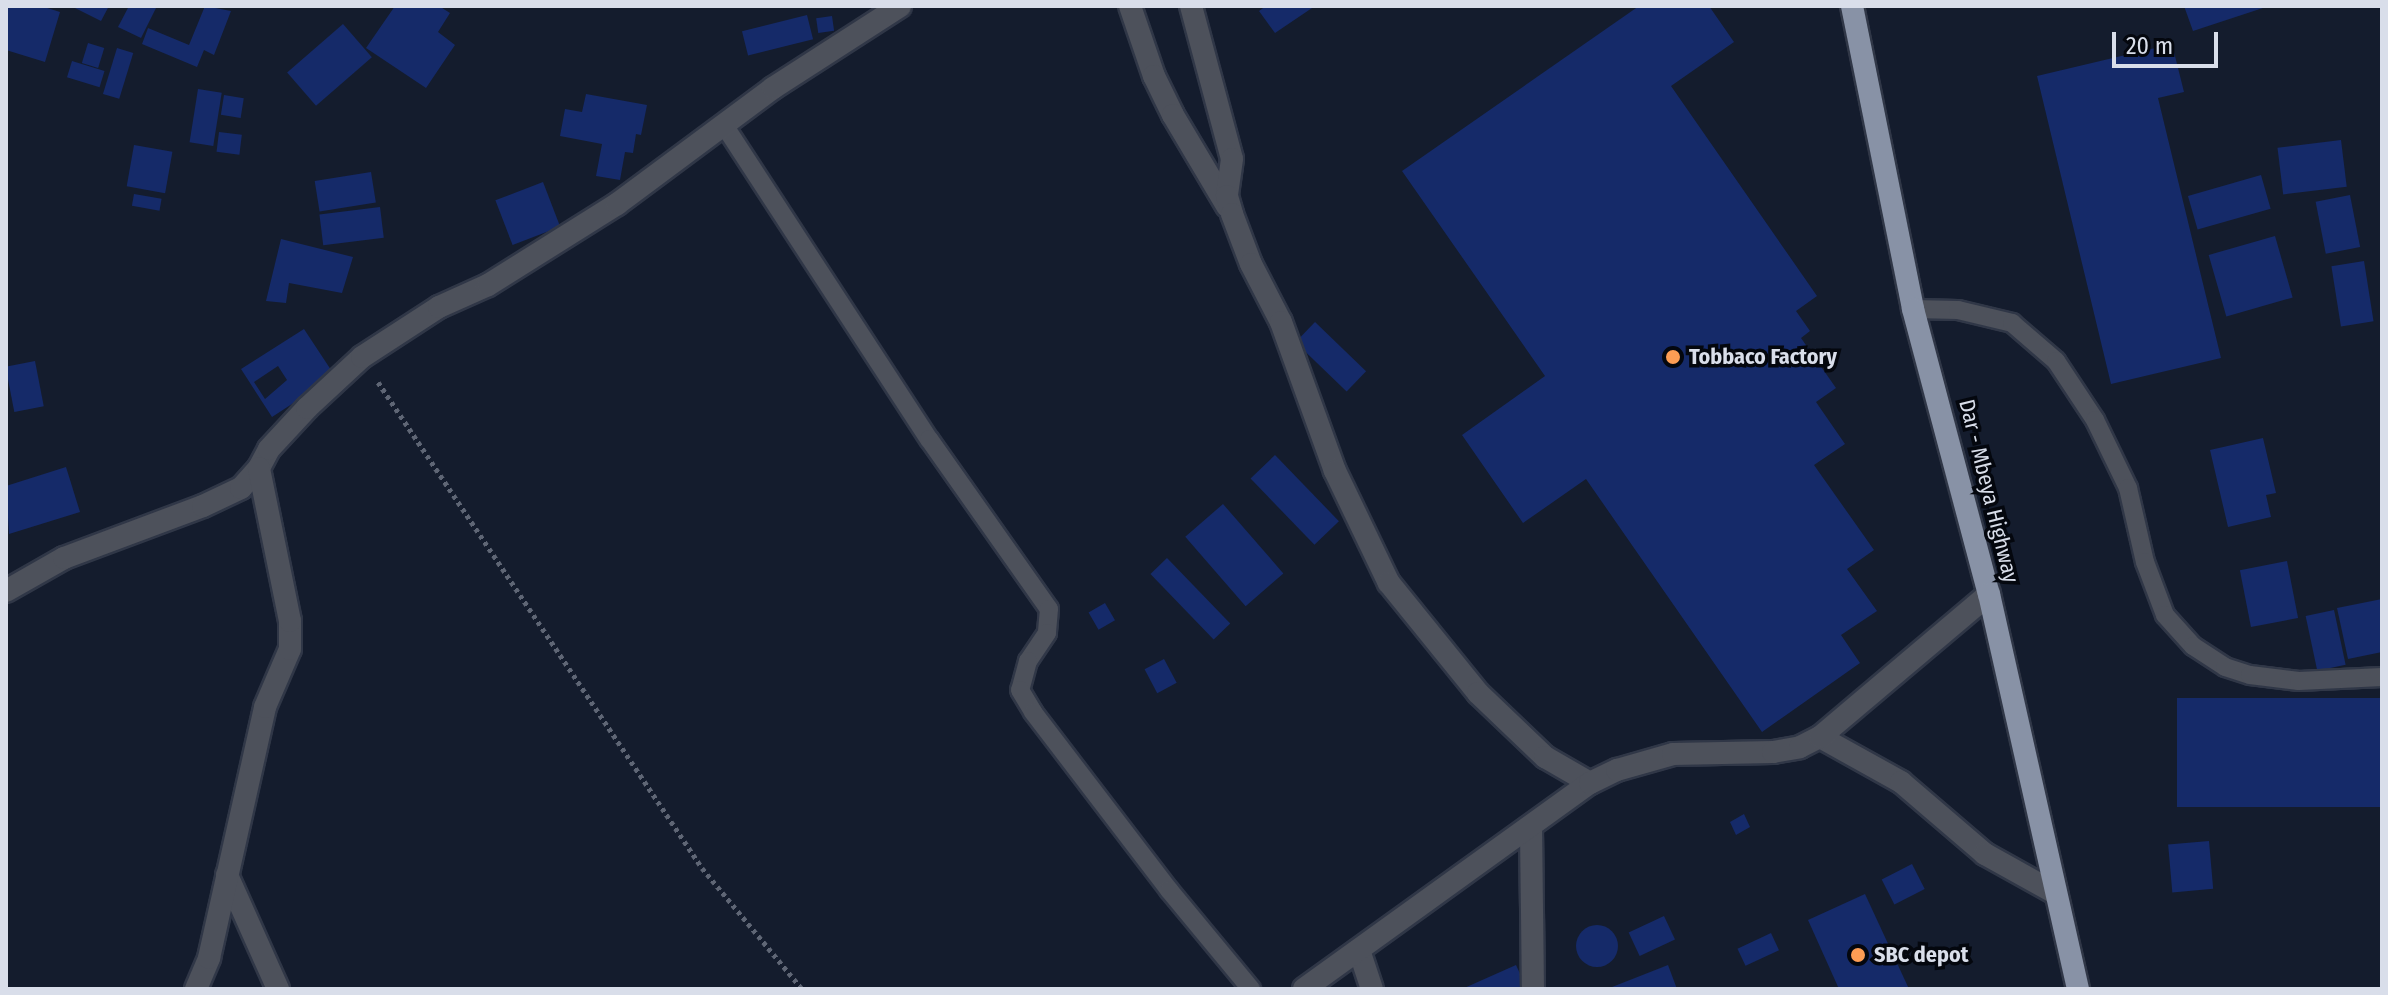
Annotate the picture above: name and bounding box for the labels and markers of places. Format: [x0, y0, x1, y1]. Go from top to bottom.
place label: Tobbaco Factory [1689, 344, 1837, 370]
marker: Tobbaco Factory [1664, 348, 1682, 366]
place label: SBC depot [1874, 942, 1968, 968]
marker: SBC depot [1849, 946, 1867, 964]

